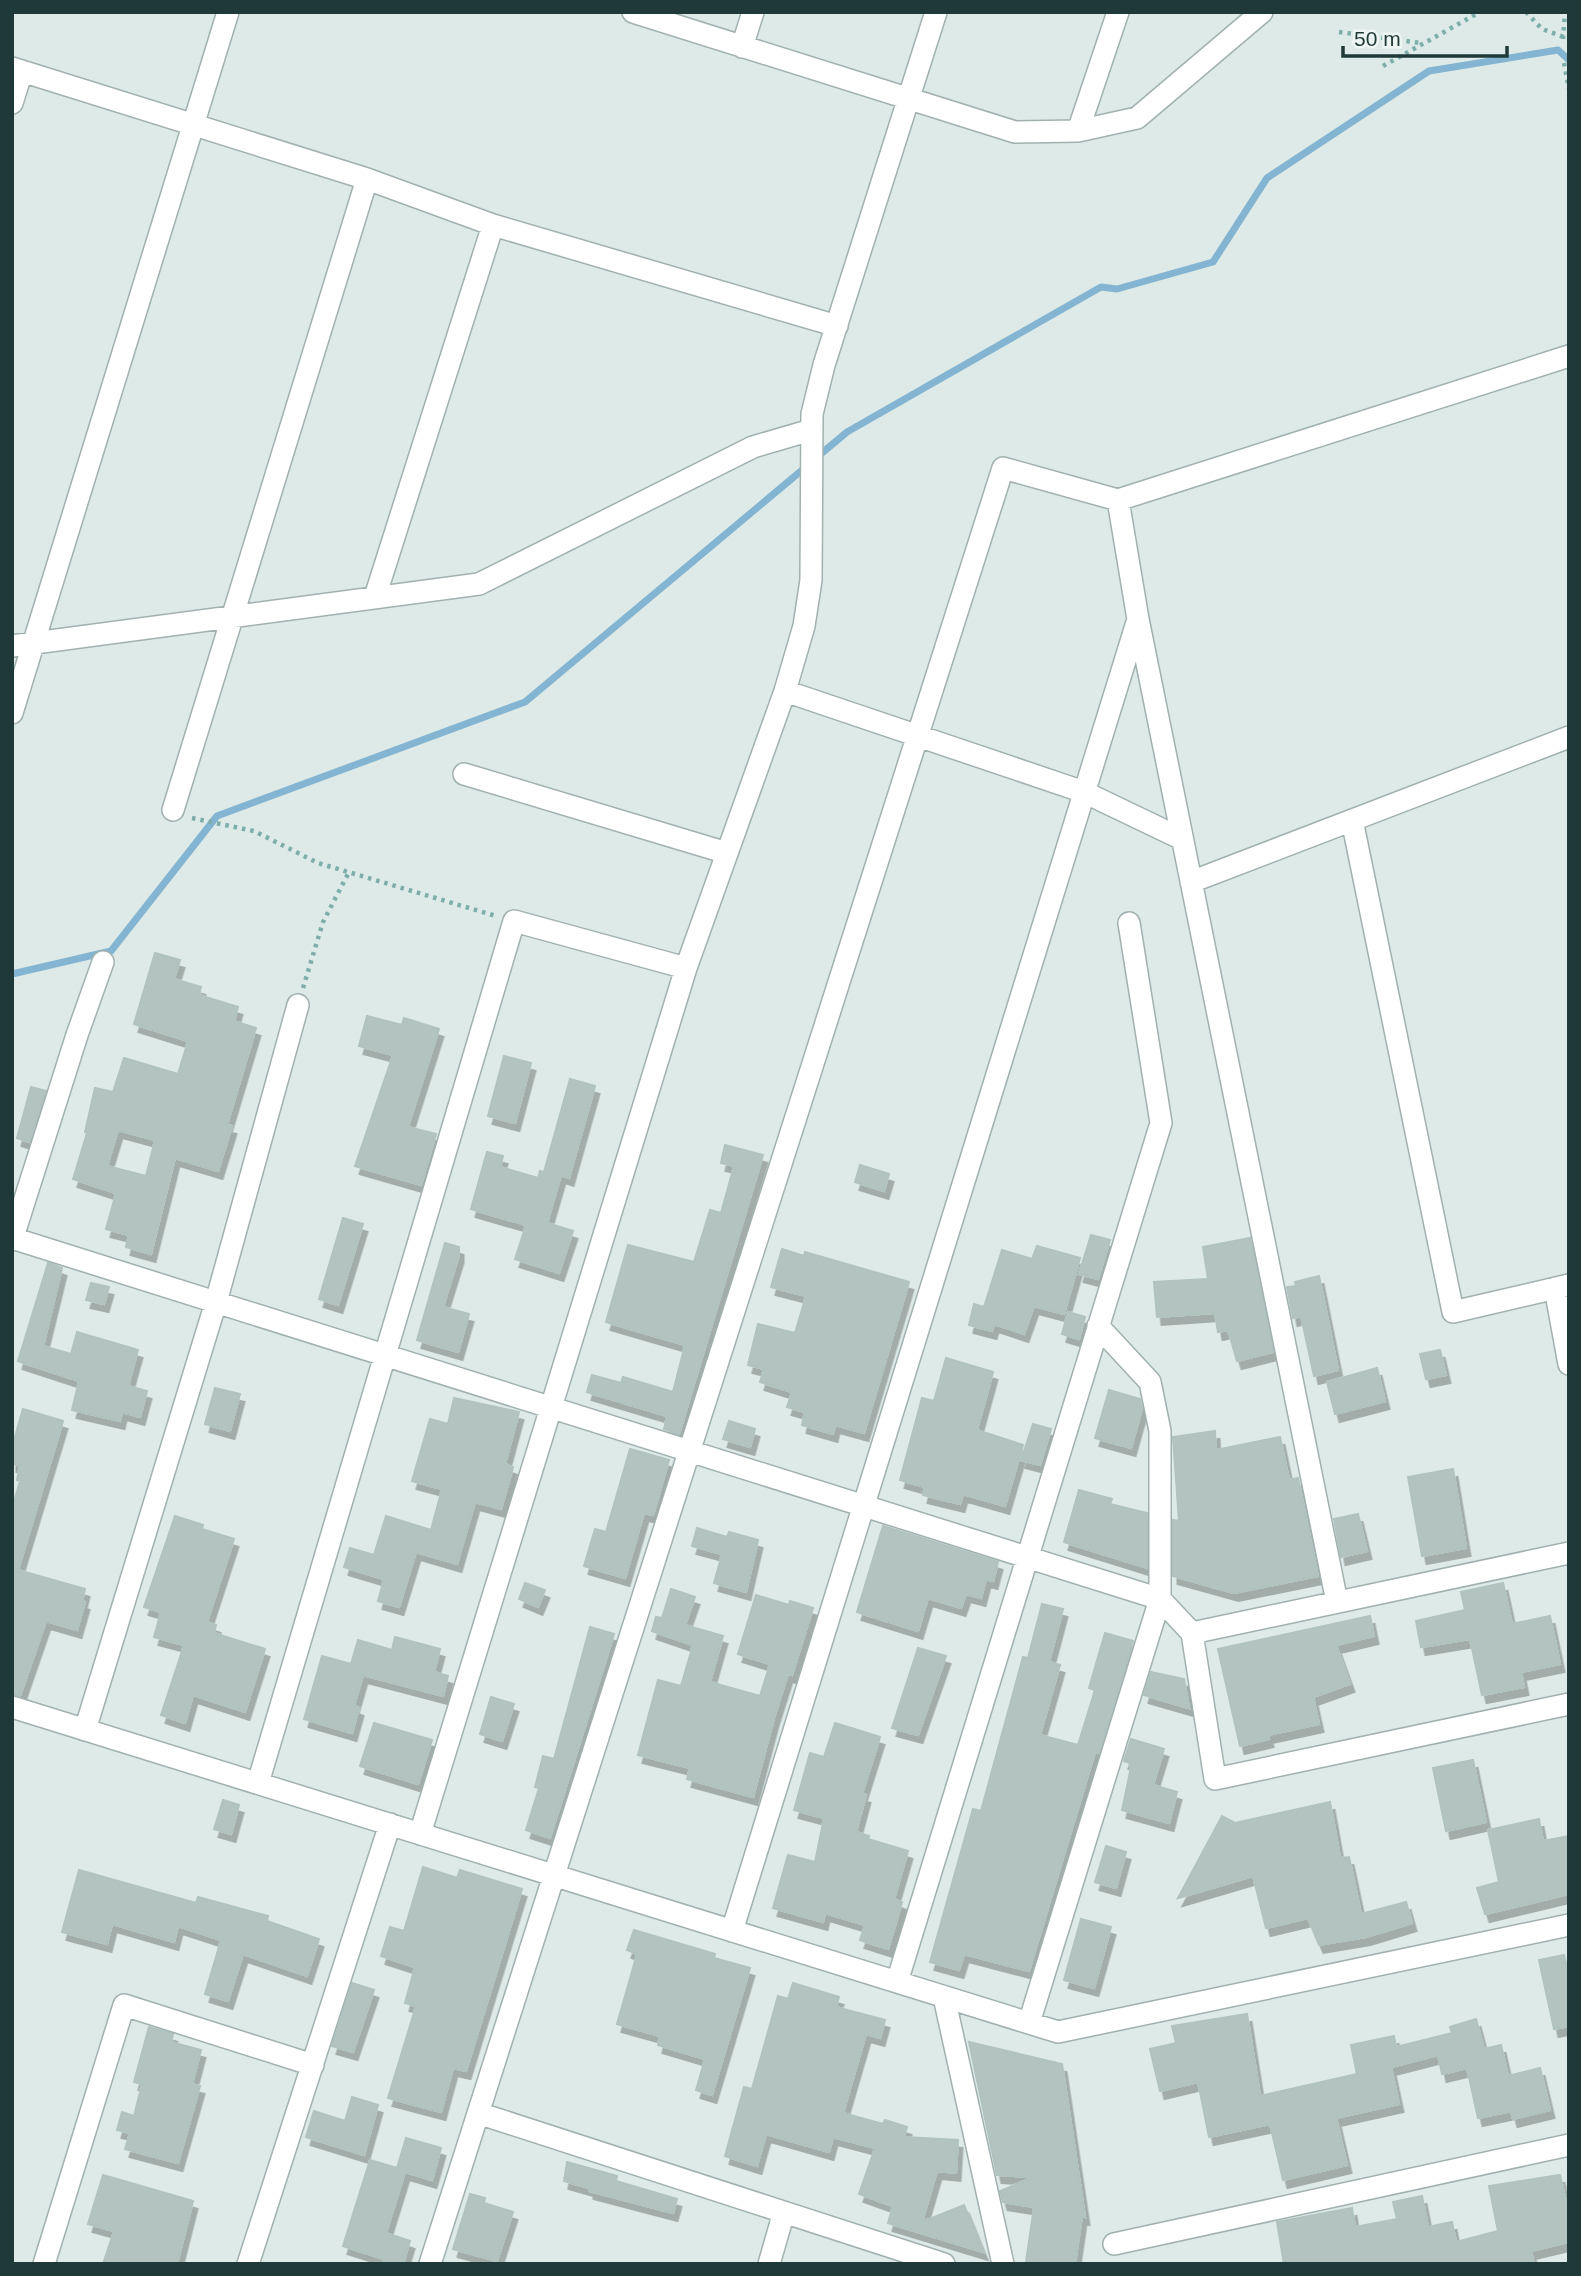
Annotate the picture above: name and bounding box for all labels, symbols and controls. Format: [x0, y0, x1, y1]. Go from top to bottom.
scale bar [1343, 14, 1508, 58]
text: 50 m [1354, 27, 1401, 50]

